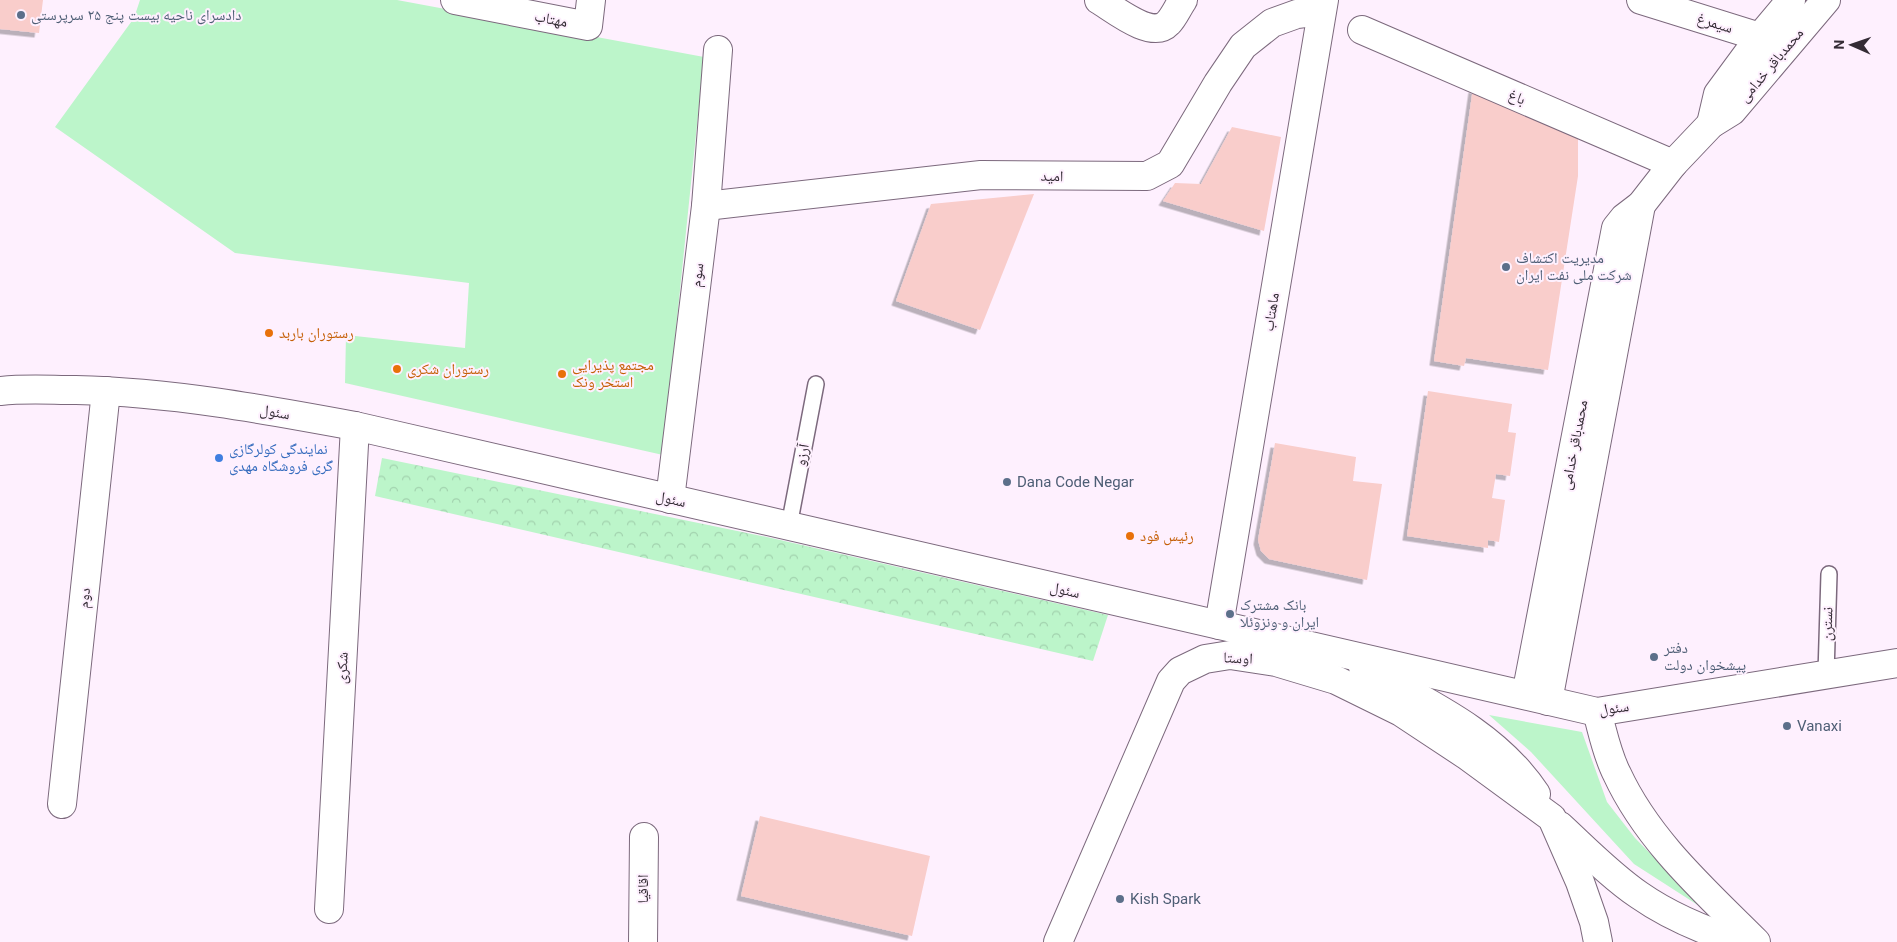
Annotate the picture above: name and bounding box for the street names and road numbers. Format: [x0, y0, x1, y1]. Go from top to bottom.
street label: مهتاب [533, 7, 569, 31]
street label: سیمرغ [1695, 9, 1735, 38]
street label: محمدباقر خدامی [1735, 24, 1808, 106]
street label: باغ [1505, 85, 1528, 110]
street label: امید [1040, 167, 1064, 185]
street label: سوم [687, 262, 708, 288]
street label: ماهتاب [1259, 291, 1283, 333]
street label: محمدباقر خدامی [1556, 398, 1593, 492]
street label: سئول [258, 401, 292, 424]
street label: آرزو [791, 441, 813, 468]
street label: سئول [654, 487, 688, 512]
street label: سئول [1048, 578, 1082, 603]
street label: دوم [74, 587, 95, 609]
street label: نسترن [1817, 607, 1838, 642]
street label: اوستا [1223, 648, 1253, 668]
street label: شکری [332, 651, 353, 685]
street label: سئول [1598, 697, 1630, 720]
street label: اقاقیا [634, 874, 652, 904]

